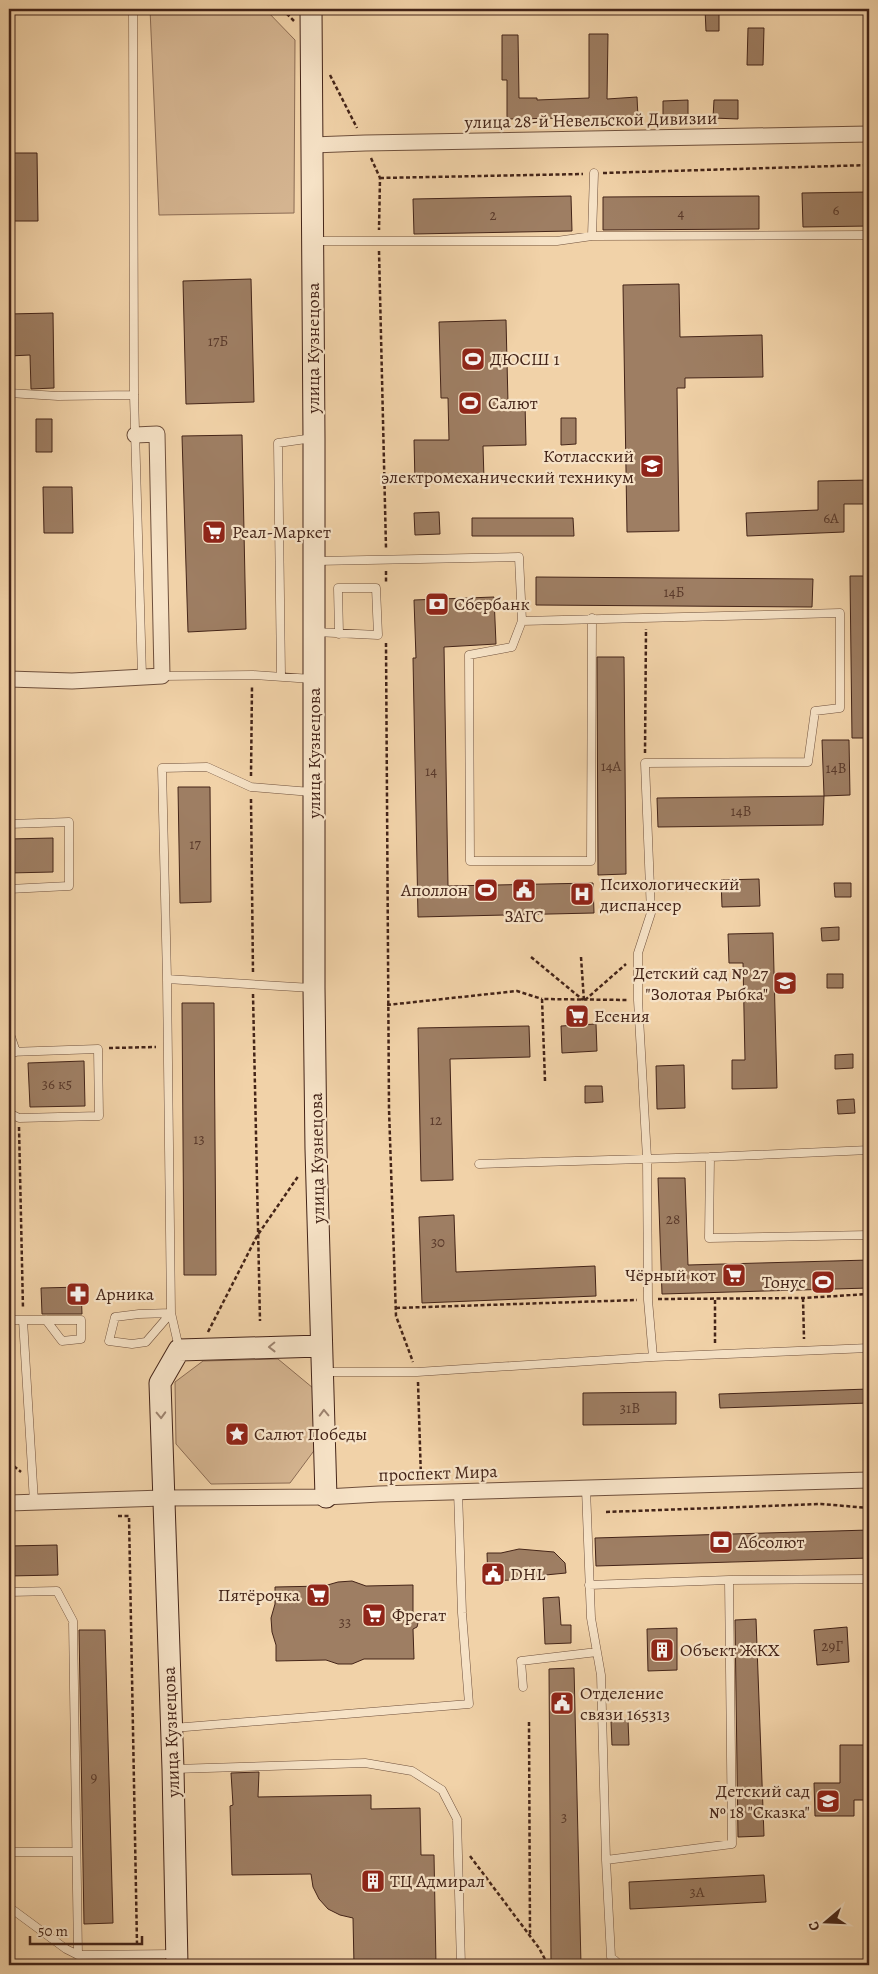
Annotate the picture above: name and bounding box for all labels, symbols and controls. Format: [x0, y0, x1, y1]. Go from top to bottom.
street label: улица 28-й Невельской Дивизии [463, 106, 718, 134]
house number: 6 [833, 200, 840, 220]
house number: 4 [678, 203, 685, 223]
house number: 2 [489, 205, 497, 225]
street label: улица Кузнецова [301, 282, 325, 415]
house number: 17Б [208, 331, 228, 351]
sports icon: ДЮСШ 1 [460, 346, 486, 372]
place label: ДЮСШ 1 [490, 347, 560, 371]
sports icon: Салют [457, 390, 483, 416]
place label: Салют [488, 391, 538, 415]
place label: Котласский электромеханический техникум [381, 444, 634, 489]
school or university icon: Котласский электромеханический техникум [639, 453, 665, 479]
house number: 6А [823, 508, 839, 528]
supermarket icon: Реал-Маркет [201, 519, 227, 545]
place label: Реал-Маркет [232, 520, 331, 544]
house number: 14Б [664, 582, 684, 602]
bank icon: Сбербанк [424, 591, 450, 617]
place label: Сбербанк [454, 592, 530, 616]
street label: улица Кузнецова [302, 687, 326, 820]
house number: 14А [601, 756, 622, 776]
house number: 14В [826, 758, 846, 778]
house number: 14 [425, 761, 437, 781]
house number: 14В [731, 801, 751, 821]
house number: 17 [189, 834, 201, 854]
place label: Психологический диспансер [599, 872, 740, 917]
sports icon: Аполлон [473, 877, 499, 903]
public building icon: ЗАГС [511, 877, 537, 903]
place label: Аполлон [400, 878, 468, 902]
hospital icon: Психологический диспансер [569, 881, 595, 907]
place label: ЗАГС [504, 904, 544, 928]
place label: Детский сад № 27 "Золотая Рыбка" [633, 961, 768, 1006]
school or university icon: Детский сад № 27 "Золотая Рыбка" [772, 970, 798, 996]
supermarket icon: Есения [564, 1003, 590, 1029]
place label: Есения [594, 1004, 650, 1028]
house number: 36 к5 [42, 1074, 72, 1094]
street label: улица Кузнецова [304, 1092, 330, 1225]
house number: 12 [430, 1110, 442, 1130]
house number: 13 [193, 1129, 205, 1149]
house number: 28 [666, 1209, 680, 1229]
house number: 30 [431, 1232, 445, 1252]
supermarket icon: Чёрный кот [721, 1262, 747, 1288]
place label: Чёрный кот [625, 1263, 716, 1287]
sports icon: Тонус [810, 1269, 836, 1295]
place label: Тонус [762, 1270, 806, 1294]
pharmacy icon: Арника [65, 1281, 91, 1307]
place label: Арника [95, 1282, 155, 1306]
one-way arrow [268, 1342, 276, 1353]
house number: 31В [620, 1398, 640, 1418]
one-way arrow [319, 1409, 329, 1416]
one-way arrow [156, 1411, 166, 1419]
place icon: Салют Победы [224, 1421, 250, 1447]
place label: Салют Победы [254, 1422, 367, 1446]
street label: проспект Мира [378, 1459, 499, 1487]
bank icon: Абсолют [708, 1529, 734, 1555]
place label: Абсолют [737, 1530, 805, 1554]
public building icon: DHL [480, 1561, 506, 1587]
place label: DHL [510, 1562, 546, 1586]
supermarket icon: Пятёрочка [305, 1582, 331, 1608]
place label: Пятёрочка [218, 1583, 301, 1607]
supermarket icon: Фрегат [361, 1602, 387, 1628]
place label: Фрегат [392, 1603, 446, 1627]
house number: 33 [339, 1612, 351, 1632]
house number: 29Г [821, 1636, 843, 1656]
building icon: Объект ЖКХ [649, 1637, 675, 1663]
place label: Объект ЖКХ [680, 1638, 780, 1662]
street label: улица Кузнецова [157, 1665, 185, 1799]
place label: Отделение связи 165313 [580, 1681, 670, 1726]
public building icon: Отделение связи 165313 [549, 1690, 575, 1716]
house number: 9 [91, 1767, 98, 1787]
place label: Детский сад № 18 "Сказка" [709, 1779, 810, 1824]
school or university icon: Детский сад № 18 "Сказка" [815, 1788, 841, 1814]
house number: 3 [561, 1807, 567, 1827]
building icon: ТЦ Адмирал [360, 1868, 386, 1894]
place label: ТЦ Адмирал [390, 1869, 485, 1893]
house number: 3А [689, 1882, 705, 1902]
north arrow [800, 1896, 850, 1946]
scale bar [30, 1914, 142, 1946]
text: С [804, 1919, 825, 1933]
text: 50 m [38, 1921, 68, 1941]

